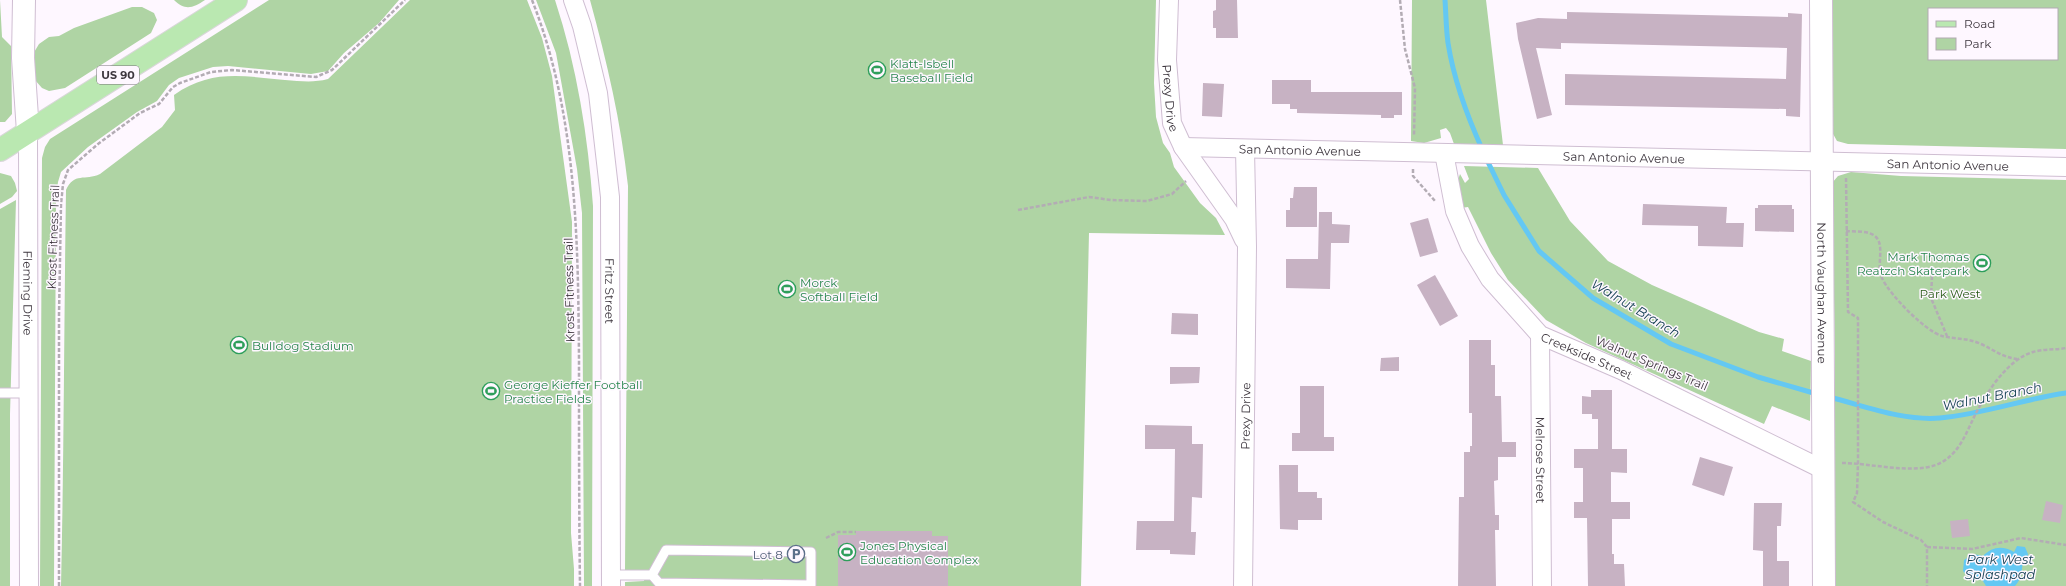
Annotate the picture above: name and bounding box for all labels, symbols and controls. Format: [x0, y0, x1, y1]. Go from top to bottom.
legend [1928, 8, 2058, 60]
text: Road [1964, 16, 1995, 31]
text: Park [1964, 36, 1992, 51]
place label: Klatt-Isbell Baseball Field [890, 56, 973, 85]
sports icon: Klatt-Isbell Baseball Field [867, 60, 887, 80]
street label: Prexy Drive [1160, 64, 1182, 134]
road number: US 90 [97, 66, 139, 84]
street label: San Antonio Avenue [1239, 141, 1361, 159]
street label: San Antonio Avenue [1563, 148, 1685, 166]
street label: San Antonio Avenue [1887, 155, 2009, 173]
street label: Krost Fitness Trail [44, 184, 62, 290]
street label: North Vaughan Avenue [1815, 222, 1830, 364]
street label: Krost Fitness Trail [561, 237, 577, 343]
place label: Mark Thomas Reatzch Skatepark [1857, 249, 1970, 278]
street label: Fleming Drive [21, 250, 36, 336]
sports icon: Mark Thomas Reatzch Skatepark [1972, 253, 1992, 273]
street label: Fritz Street [603, 258, 618, 324]
place label: Morck Softball Field [800, 275, 878, 304]
water label: Walnut Branch [1589, 275, 1683, 341]
sports icon: Morck Softball Field [777, 279, 797, 299]
park label: Park West [1919, 286, 1981, 301]
street label: Creekside Street [1539, 329, 1635, 382]
street label: Walnut Springs Trail [1594, 333, 1710, 393]
sports icon: Bulldog Stadium [229, 335, 249, 355]
place label: Bulldog Stadium [252, 338, 354, 353]
place label: George Kieffer Football Practice Fields [504, 377, 643, 406]
water label: Walnut Branch [1941, 379, 2043, 413]
sports icon: George Kieffer Football Practice Fields [481, 381, 501, 401]
street label: Prexy Drive [1237, 382, 1253, 450]
street label: Melrose Street [1533, 417, 1549, 504]
place label: Jones Physical Education Complex [859, 538, 979, 567]
sports icon: Jones Physical Education Complex [837, 542, 857, 562]
parking icon: Lot 8 [786, 544, 806, 564]
place label: Lot 8 [753, 547, 783, 562]
water label: Park West Splashpad [1965, 551, 2036, 582]

